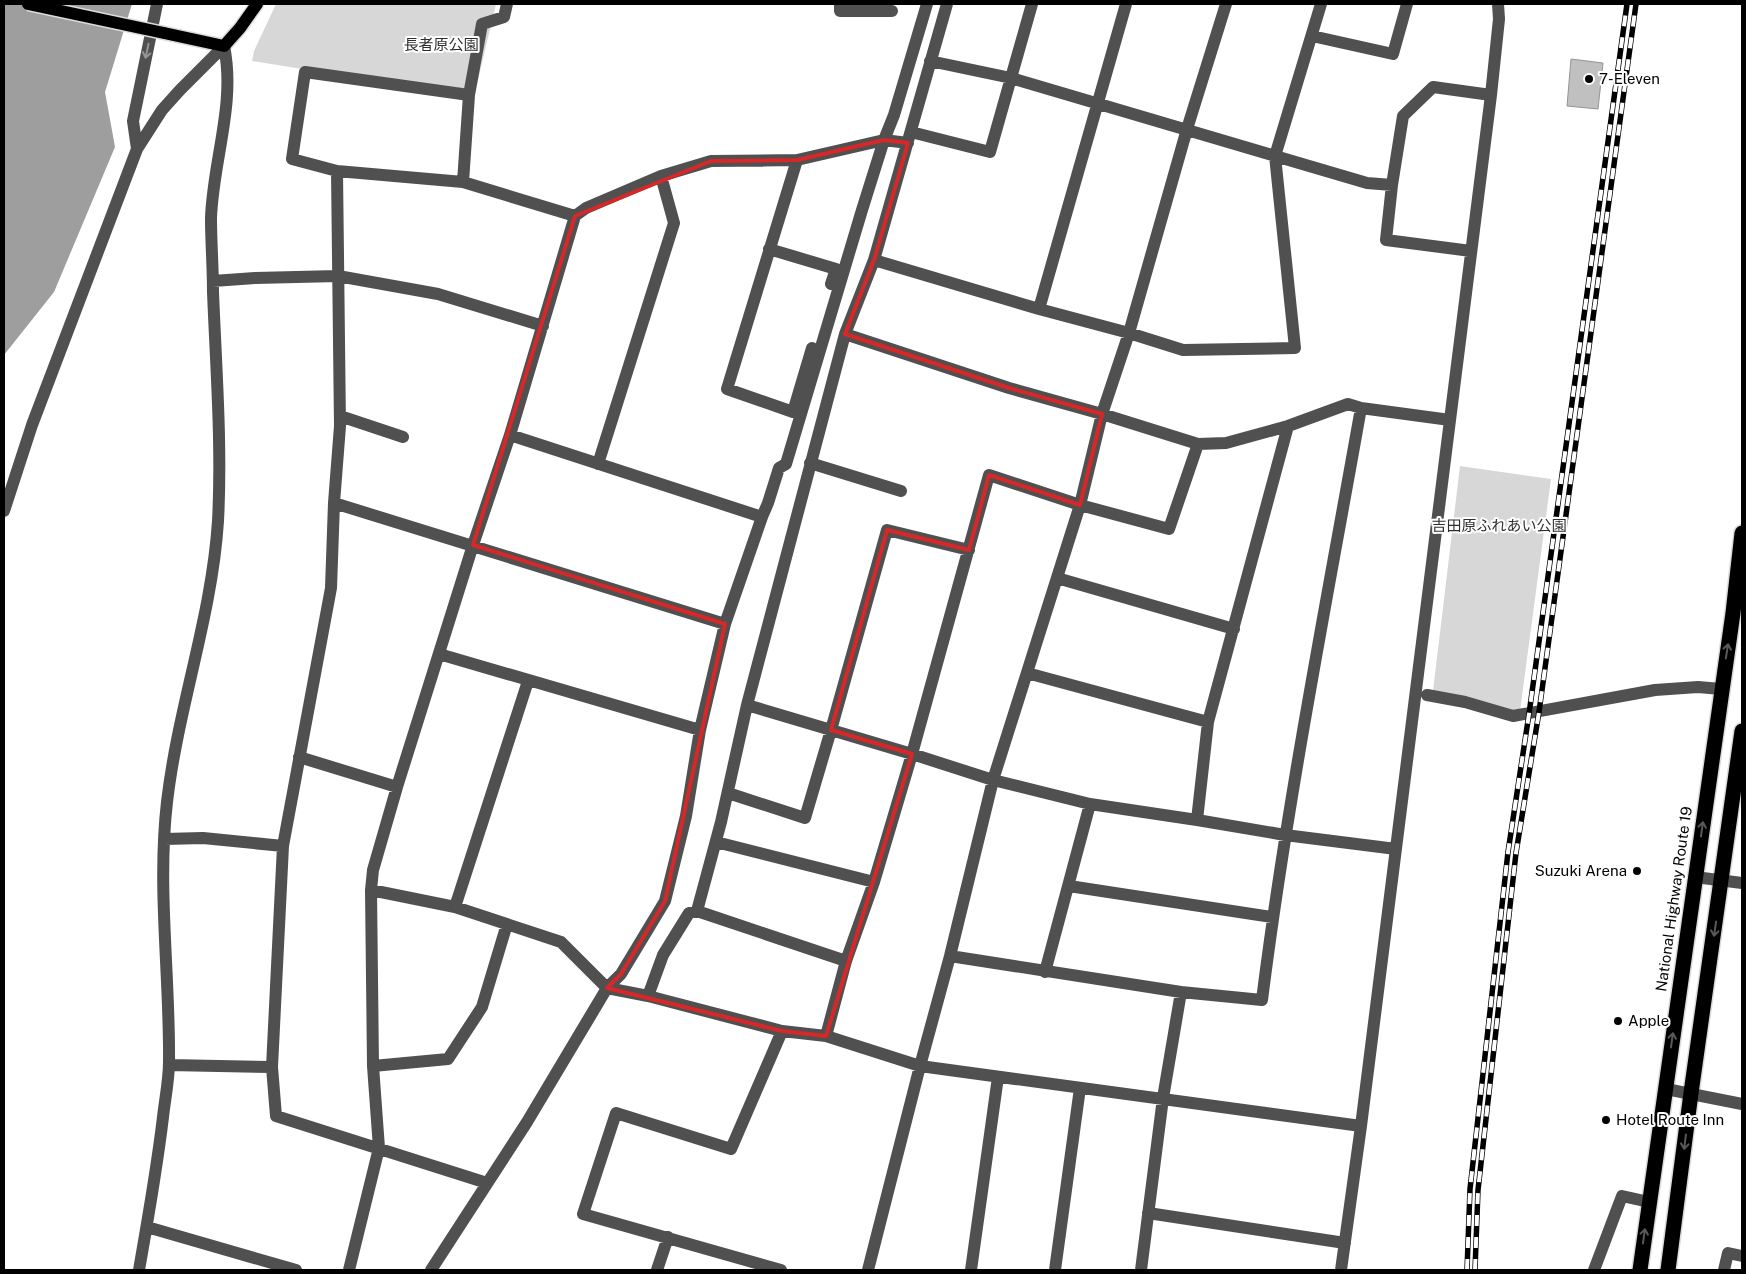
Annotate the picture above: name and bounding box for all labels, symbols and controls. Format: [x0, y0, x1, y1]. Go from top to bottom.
park label: 長者原公園 [403, 36, 479, 53]
one-way arrow [142, 43, 151, 59]
place label: 7-Eleven [1599, 70, 1660, 87]
marker: 7-Eleven [1583, 73, 1595, 85]
park label: 吉田原ふれあい公園 [1431, 517, 1567, 534]
one-way arrow [1723, 643, 1733, 659]
street label: National Highway Route 19 [1652, 805, 1695, 993]
one-way arrow [1697, 821, 1707, 837]
place label: Suzuki Arena [1535, 862, 1627, 879]
marker: Suzuki Arena [1631, 865, 1643, 877]
one-way arrow [1710, 920, 1720, 936]
place label: Apple [1628, 1012, 1669, 1029]
marker: Apple [1612, 1015, 1624, 1027]
one-way arrow [1668, 1033, 1678, 1049]
place label: Hotel Route Inn [1616, 1111, 1724, 1128]
marker: Hotel Route Inn [1600, 1114, 1612, 1126]
one-way arrow [1680, 1134, 1690, 1150]
one-way arrow [1640, 1228, 1650, 1244]

